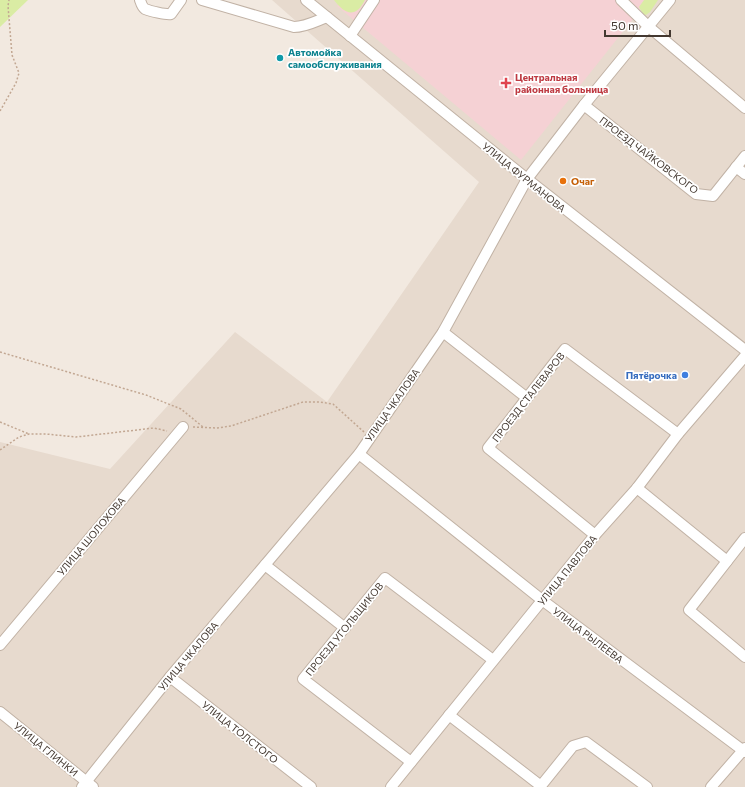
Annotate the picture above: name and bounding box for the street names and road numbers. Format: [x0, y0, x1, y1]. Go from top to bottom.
street label: ПРОЕЗД ЧАЙКОВСКОГО [597, 114, 701, 196]
street label: УЛИЦА ФУРМАНОВА [480, 140, 568, 214]
street label: ПРОЕЗД СТАЛЕВАРОВ [489, 349, 567, 444]
street label: УЛИЦА ЧКАЛОВА [362, 366, 422, 444]
street label: УЛИЦА ШОЛОХОВА [55, 494, 128, 578]
street label: УЛИЦА ПАВЛОВА [535, 532, 599, 608]
street label: ПРОЕЗД УГОЛЬЩИКОВ [303, 580, 386, 678]
street label: УЛИЦА РЫЛЕЕВА [550, 605, 626, 666]
street label: УЛИЦА ЧКАЛОВА [156, 619, 221, 693]
street label: УЛИЦА ТОЛСТОГО [199, 698, 281, 766]
street label: УЛИЦА ГЛИНКИ [11, 719, 81, 779]

